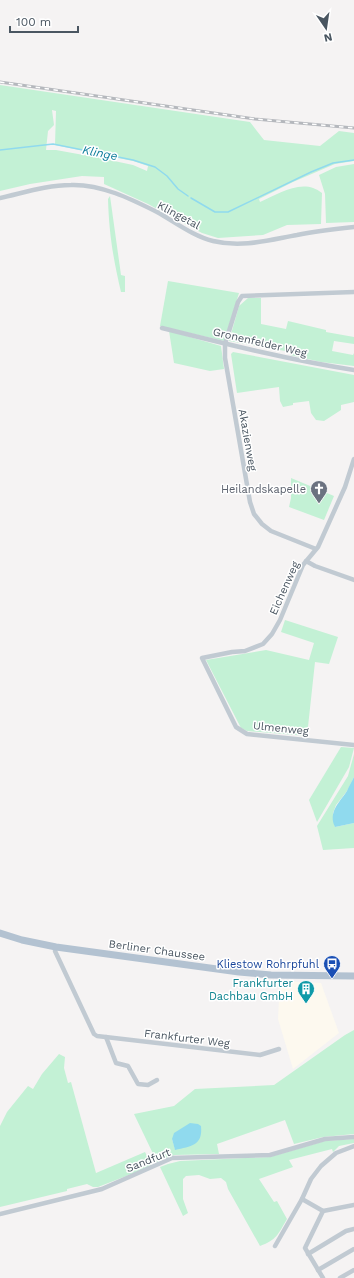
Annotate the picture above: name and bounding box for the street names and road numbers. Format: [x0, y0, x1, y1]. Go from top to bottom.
street label: Klingetal [155, 199, 203, 232]
street label: Gronenfelder Weg [212, 325, 308, 360]
street label: Akazienweg [236, 408, 259, 472]
street label: Eichenweg [267, 559, 302, 617]
street label: Ulmenweg [252, 719, 310, 738]
street label: Berliner Chaussee [108, 937, 206, 964]
street label: Frankfurter Weg [143, 1027, 231, 1050]
street label: Sandfurt [124, 1146, 173, 1175]

